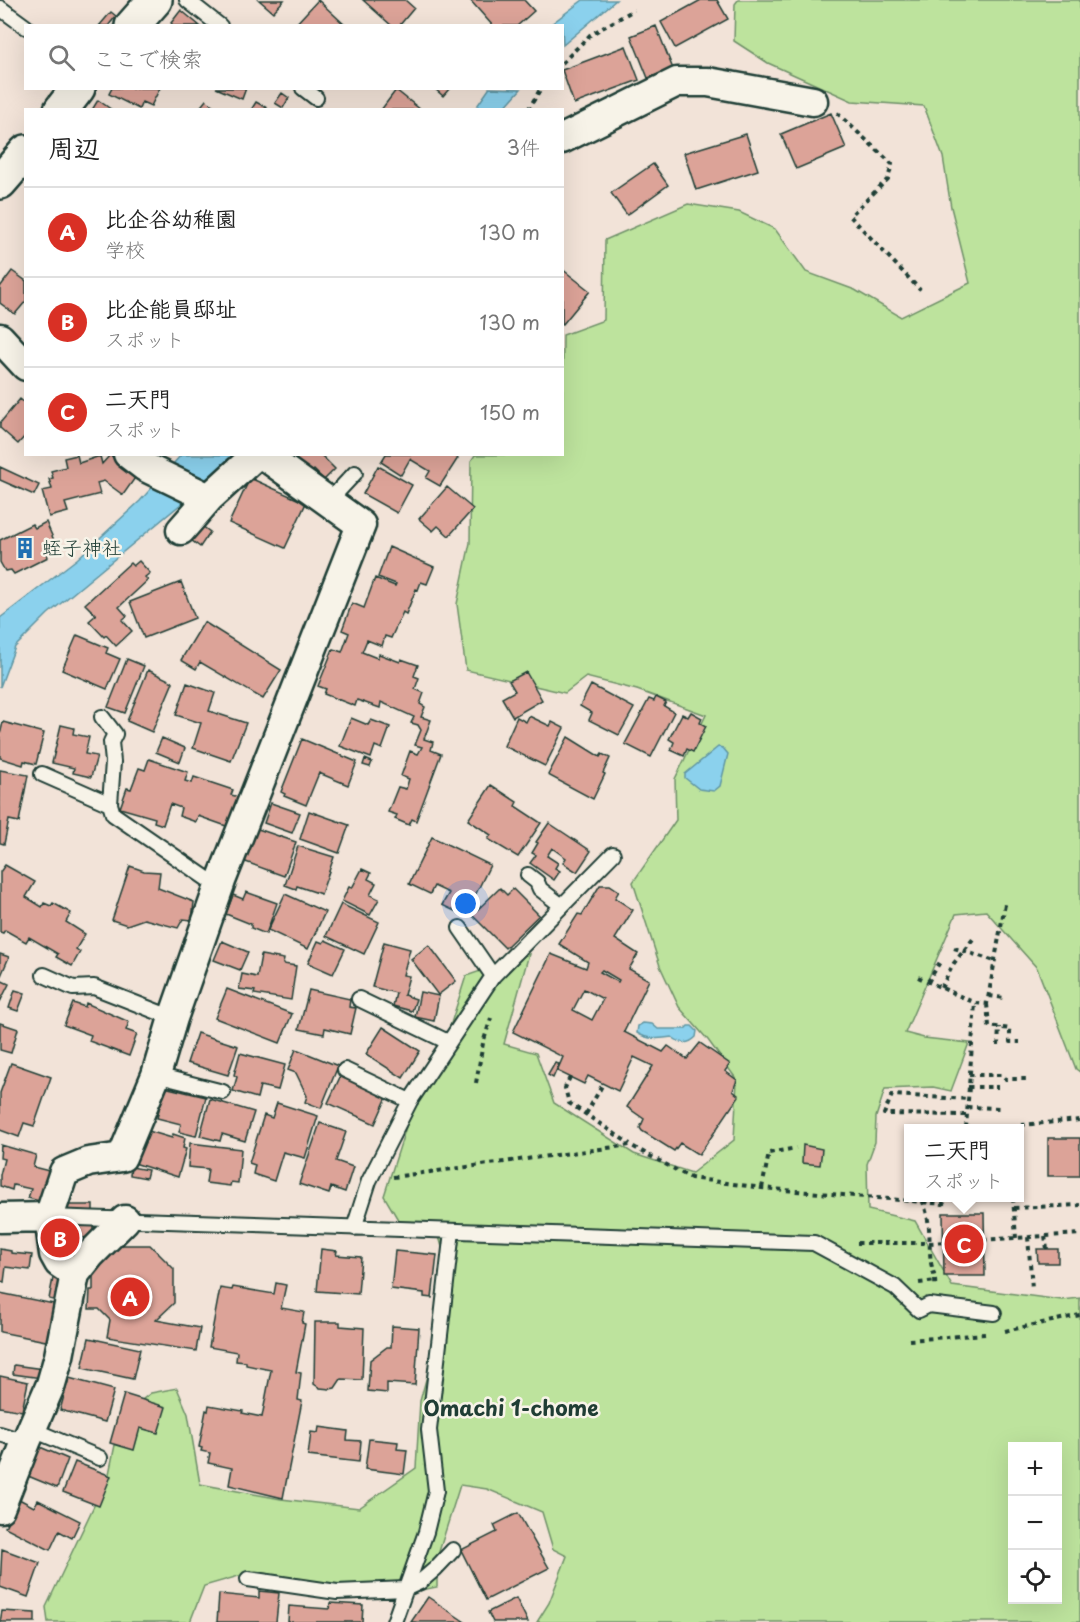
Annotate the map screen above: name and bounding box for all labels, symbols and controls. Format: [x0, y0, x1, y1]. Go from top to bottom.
search box [24, 24, 564, 90]
icon: search [45, 41, 78, 74]
text: ここで検索 [93, 41, 203, 74]
text: 周辺 [48, 128, 100, 167]
text: 3件 [507, 132, 540, 162]
text: 比企谷幼稚園 [105, 201, 237, 234]
text: A [60, 217, 75, 247]
text: 130 m [480, 217, 540, 247]
text: 学校 [105, 234, 145, 264]
text: 比企能員邸址 [105, 291, 237, 324]
text: B [61, 307, 74, 337]
text: 130 m [480, 307, 540, 337]
text: スポット [105, 324, 185, 354]
text: 二天門 [105, 381, 171, 414]
text: C [60, 397, 75, 427]
text: 150 m [480, 397, 540, 427]
text: スポット [105, 414, 185, 444]
place label: 蛭子神社 [42, 532, 122, 562]
building icon: 蛭子神社 [13, 536, 37, 560]
your location [451, 889, 480, 918]
popup [904, 1124, 1024, 1202]
text: 二天門 [924, 1132, 990, 1165]
text: スポット [924, 1165, 1004, 1195]
pin: B [40, 1216, 80, 1260]
pin: C [944, 1222, 984, 1266]
pin: A [110, 1274, 150, 1320]
district label: Omachi 1-chome [423, 1391, 599, 1423]
map controls [1008, 1442, 1062, 1604]
button: + [1008, 1442, 1062, 1496]
button: − [1008, 1496, 1062, 1550]
button: locate [1008, 1550, 1062, 1604]

